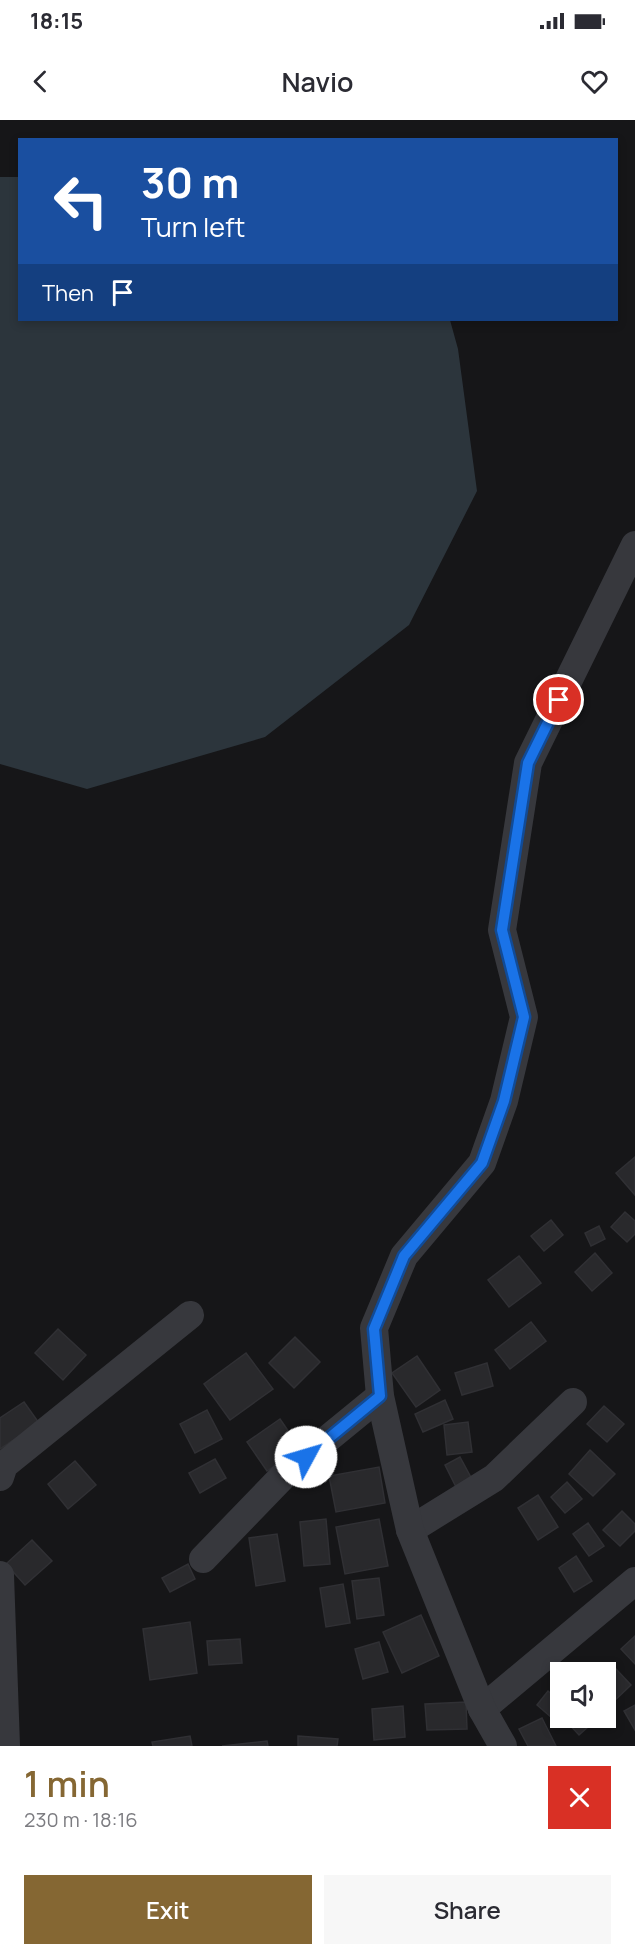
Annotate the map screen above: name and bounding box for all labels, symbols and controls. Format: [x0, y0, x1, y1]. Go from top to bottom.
text: 18:15 [30, 6, 83, 36]
text: Navio [281, 63, 354, 100]
icon: back [24, 65, 57, 98]
icon: heart [578, 65, 611, 98]
text: 30 m [141, 153, 239, 211]
icon: left [42, 162, 120, 240]
text: Turn left [141, 208, 245, 245]
icon: arrive [106, 276, 139, 309]
text: Then [42, 278, 94, 308]
pin [533, 674, 584, 725]
icon: arrive [542, 683, 575, 716]
position arrow [274, 1425, 338, 1489]
map controls [550, 1662, 616, 1728]
button: sound [550, 1662, 616, 1728]
text: 1 min [24, 1759, 110, 1808]
button: close [548, 1766, 611, 1829]
text: 230 m · 18:16 [24, 1806, 138, 1833]
button: Exit [24, 1875, 312, 1944]
button: Share [324, 1875, 611, 1944]

